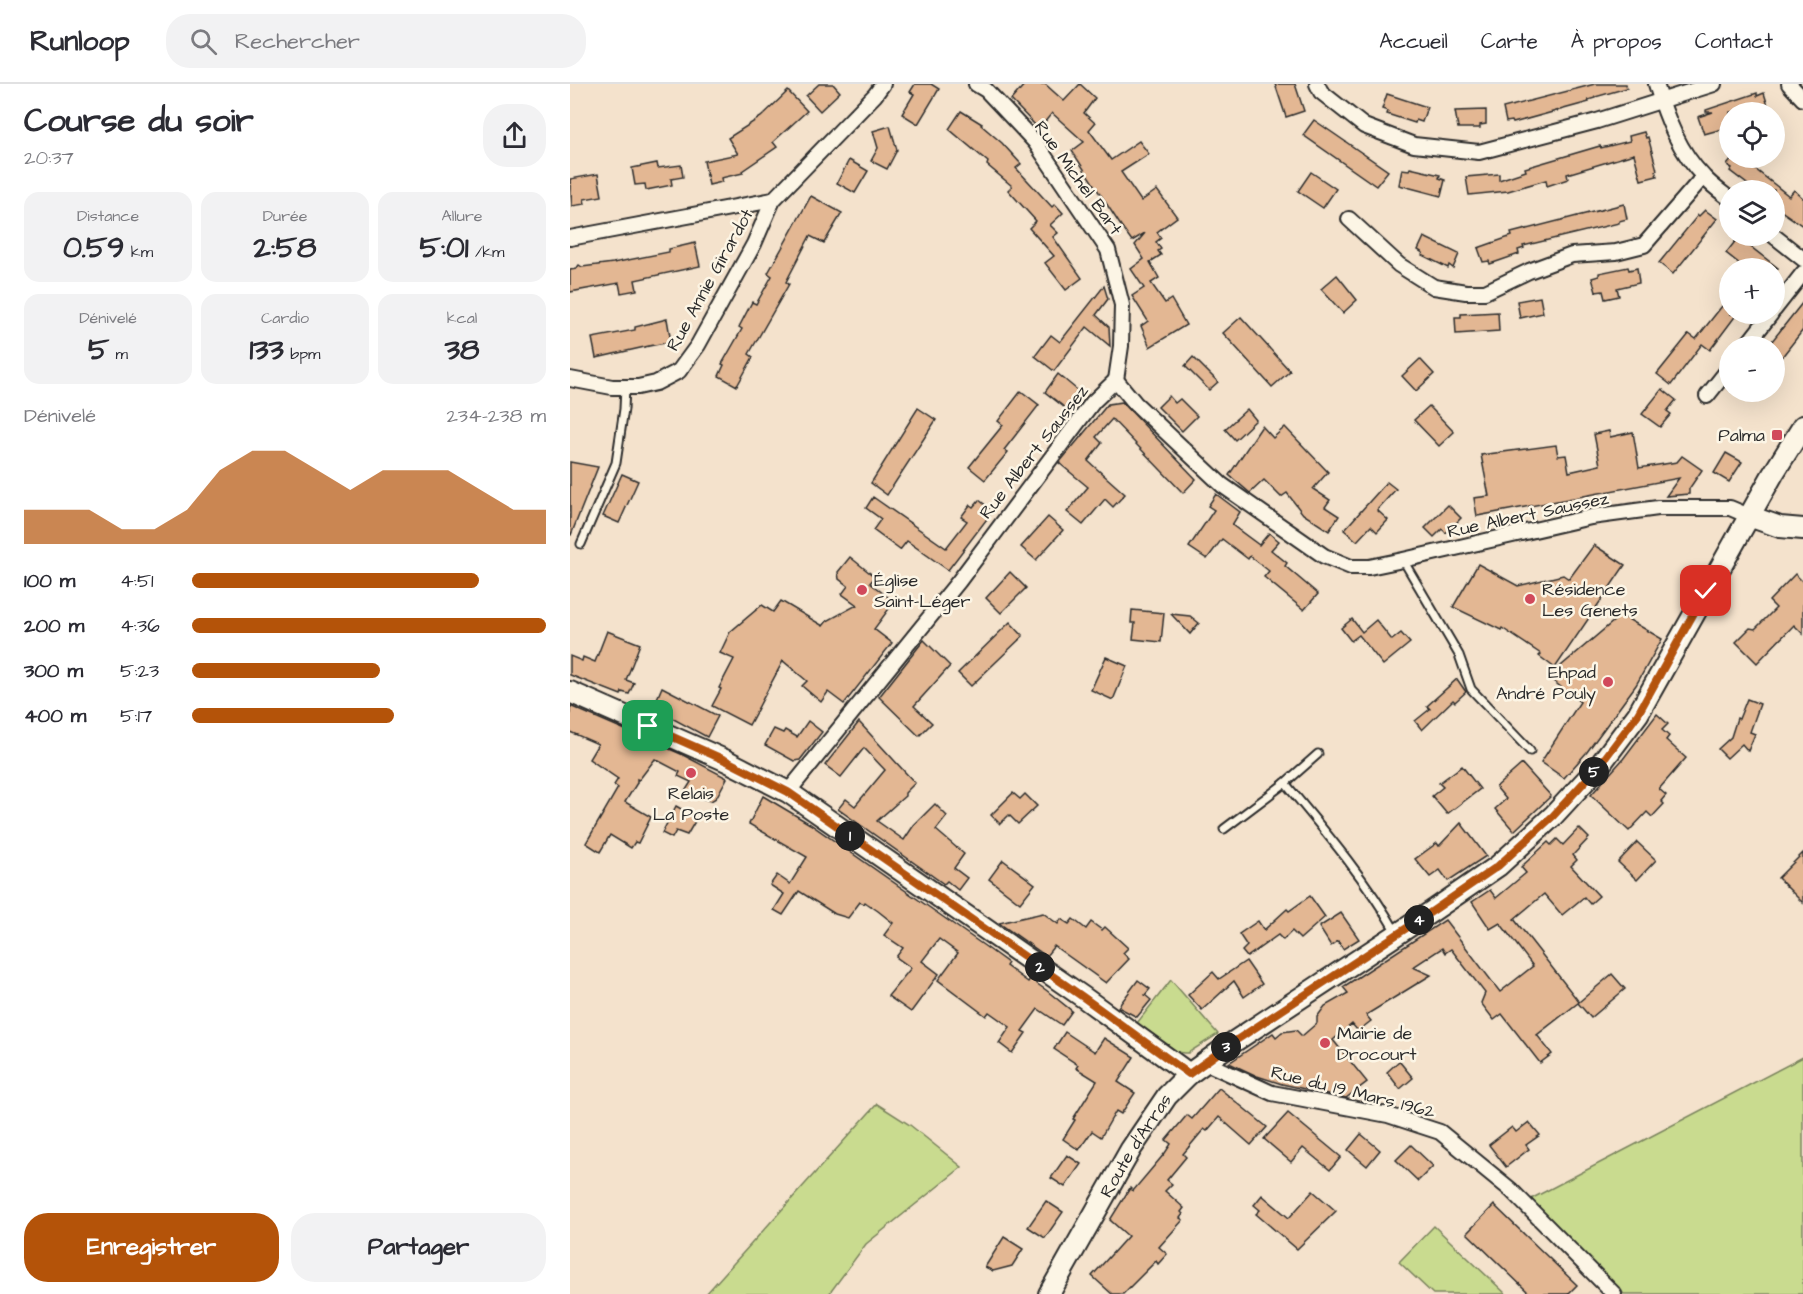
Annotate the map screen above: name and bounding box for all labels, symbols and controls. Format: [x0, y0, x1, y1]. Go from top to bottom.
search box [166, 14, 586, 68]
text: Runloop [30, 22, 130, 61]
icon: search [187, 25, 220, 58]
text: Rechercher [235, 26, 360, 57]
text: Accueil [1379, 27, 1448, 56]
text: Carte [1481, 27, 1538, 56]
text: À propos [1571, 27, 1662, 56]
text: Contact [1695, 27, 1773, 56]
text: Course du soir [24, 98, 254, 144]
map controls [1719, 102, 1785, 402]
button: locate [1719, 102, 1785, 168]
button: share [483, 104, 546, 167]
street label: Rue Michel Bart [1028, 116, 1128, 241]
text: 20:37 [24, 144, 74, 172]
button: layers [1719, 180, 1785, 246]
street label: Rue Annie Girardot [661, 204, 760, 356]
text: Distance [77, 205, 139, 227]
text: Durée [263, 205, 307, 227]
text: Allure [442, 205, 482, 227]
text: 0.59 [63, 227, 124, 269]
text: 2:58 [254, 227, 316, 269]
text: 5:01 [420, 227, 469, 269]
text: km [124, 241, 153, 263]
text: /km [469, 241, 504, 263]
button: + [1719, 258, 1785, 324]
text: Dénivelé [79, 307, 137, 329]
text: Cardio [261, 307, 309, 329]
text: kcal [447, 307, 477, 329]
text: 5 [88, 329, 109, 371]
text: 133 [249, 329, 284, 371]
text: 38 [445, 329, 479, 371]
button: − [1719, 336, 1785, 402]
text: m [109, 343, 128, 365]
text: bpm [284, 343, 321, 365]
street label: Rue Albert Saussez [974, 380, 1094, 524]
text: Dénivelé [24, 402, 96, 430]
text: 234–238 m [446, 402, 546, 430]
place label: Palma [1718, 423, 1765, 448]
marker: Palma [1770, 428, 1784, 442]
street label: Rue Albert Saussez [1445, 486, 1611, 544]
pin [1680, 565, 1731, 616]
text: 100 m [24, 567, 75, 595]
text: 4:51 [120, 567, 154, 595]
place label: Église Saint-Léger [874, 568, 971, 615]
icon: check [1689, 574, 1722, 607]
place label: Résidence Les Genets [1542, 577, 1638, 623]
marker: Église Saint-Léger [855, 583, 869, 597]
marker: Résidence Les Genets [1523, 592, 1537, 606]
text: 200 m [24, 612, 84, 640]
text: 4:36 [120, 612, 160, 640]
text: 300 m [24, 657, 83, 685]
text: 5:23 [120, 657, 159, 685]
place label: Ehpad André Pouly [1496, 660, 1596, 707]
marker: Ehpad André Pouly [1601, 675, 1615, 689]
pin [622, 700, 673, 751]
text: 400 m [24, 702, 86, 730]
text: 5:17 [120, 702, 152, 730]
icon: arrive [631, 709, 664, 742]
pin: 5 [1579, 757, 1609, 787]
text: 5 [1588, 761, 1600, 783]
marker: Relais La Poste [684, 766, 698, 780]
place label: Relais La Poste [653, 781, 730, 827]
pin: 1 [835, 821, 865, 851]
text: 1 [849, 825, 851, 847]
pin: 4 [1404, 905, 1434, 935]
text: 4 [1414, 909, 1424, 931]
pin: 2 [1025, 952, 1055, 982]
text: 2 [1035, 956, 1045, 978]
place label: Mairie de Drocourt [1337, 1021, 1417, 1067]
pin: 3 [1211, 1032, 1241, 1062]
text: 3 [1222, 1036, 1230, 1058]
marker: Mairie de Drocourt [1318, 1036, 1332, 1050]
street label: Rue du 19 Mars 1962 [1268, 1059, 1439, 1125]
street label: Route d'Arras [1094, 1089, 1178, 1202]
button: Enregistrer [24, 1213, 279, 1282]
button: Partager [291, 1213, 546, 1282]

